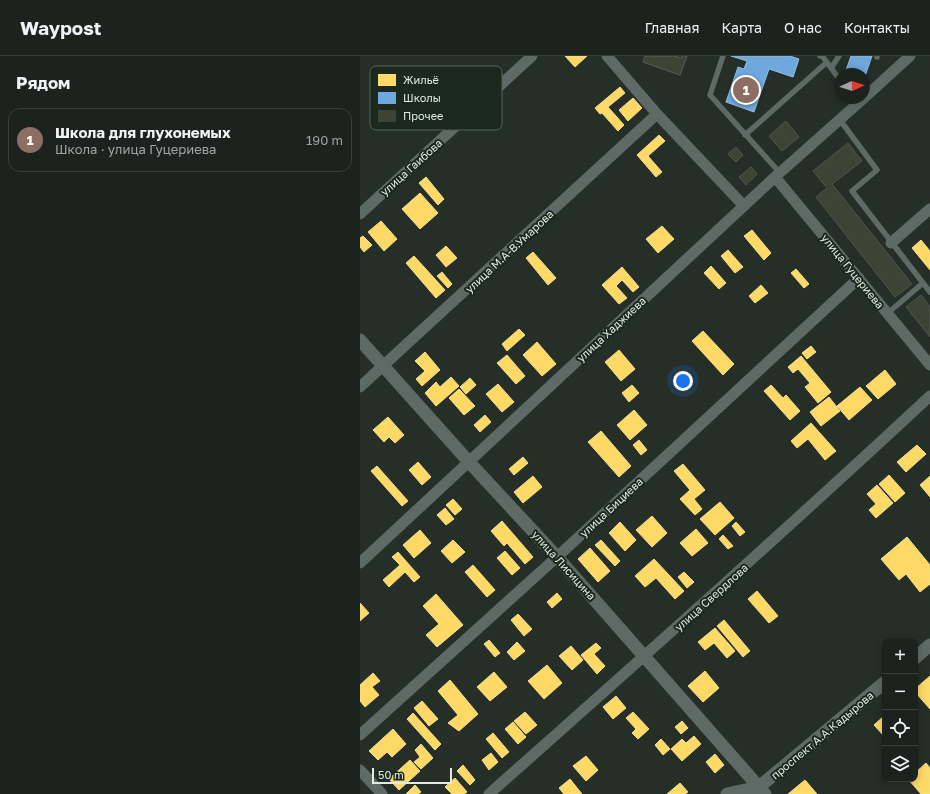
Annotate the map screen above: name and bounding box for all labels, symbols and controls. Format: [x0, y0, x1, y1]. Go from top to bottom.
text: Waypost [20, 16, 101, 39]
text: Главная [645, 19, 699, 36]
text: Карта [721, 19, 762, 36]
text: О нас [784, 19, 822, 36]
text: Контакты [844, 19, 910, 36]
legend [370, 66, 502, 130]
north arrow [834, 68, 870, 104]
text: Рядом [16, 72, 70, 93]
text: Жильё [403, 73, 439, 86]
pin: 1 [733, 75, 759, 105]
text: Школы [403, 91, 441, 104]
text: Прочее [403, 109, 443, 122]
text: Школа для глухонемых [55, 123, 231, 141]
text: 1 [27, 132, 33, 148]
text: 190 m [306, 132, 343, 148]
street label: улица Гаибова [377, 136, 445, 198]
text: Школа · улица Гуцериева [55, 141, 216, 157]
street label: улица М.А-В.Умарова [462, 207, 556, 295]
street label: улица Гуцериева [819, 231, 887, 311]
street label: улица Хаджиева [574, 294, 648, 364]
your location [673, 371, 693, 391]
street label: улица Бициева [577, 475, 645, 539]
street label: улица Лисицина [529, 528, 599, 602]
street label: улица Свердлова [672, 561, 750, 633]
map controls [882, 638, 918, 782]
button: + [882, 638, 918, 674]
button: − [882, 674, 918, 710]
street label: проспект А.А.Кадырова [768, 688, 876, 782]
button: locate [882, 710, 918, 746]
button: layers [882, 746, 918, 782]
scale bar [372, 766, 452, 785]
text: 50 m [378, 768, 404, 781]

